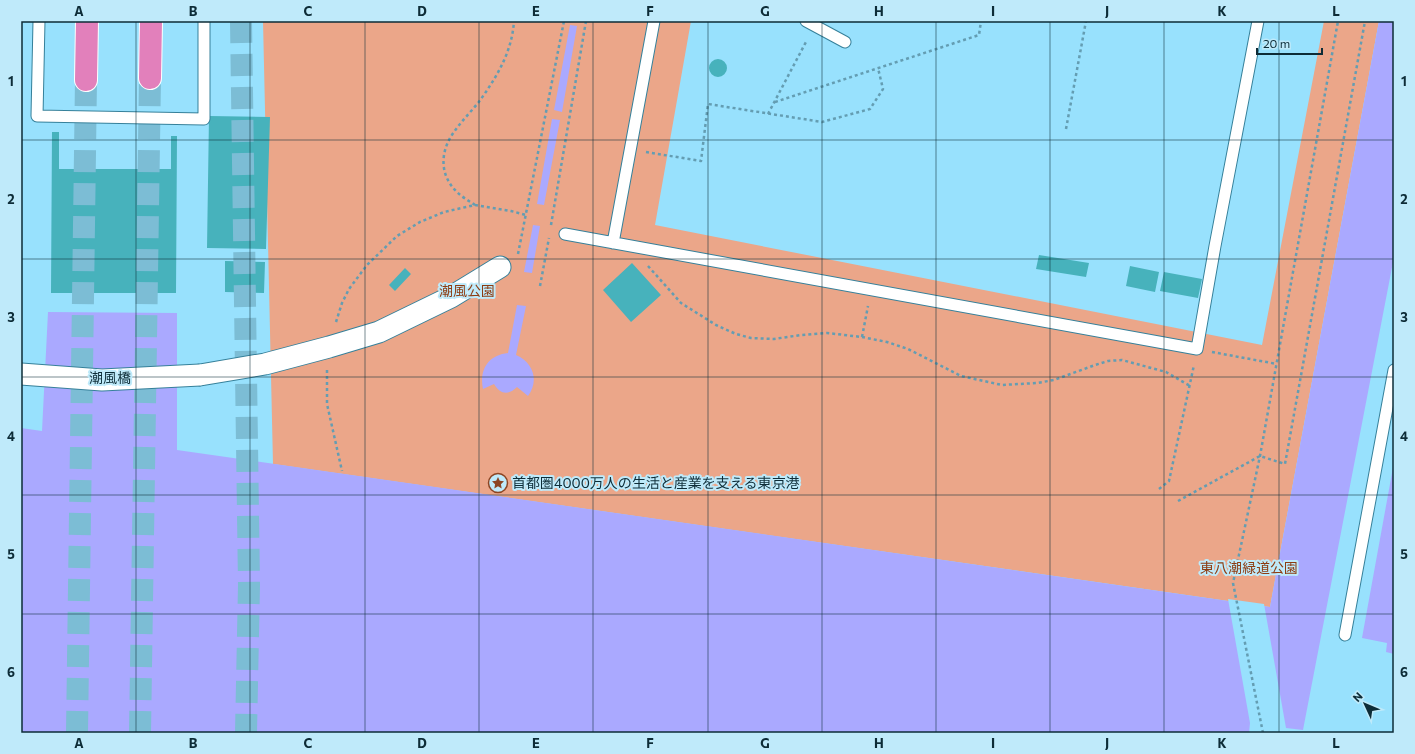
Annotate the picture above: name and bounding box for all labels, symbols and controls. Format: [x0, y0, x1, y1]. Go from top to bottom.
text: A [74, 3, 84, 19]
text: B [189, 3, 198, 19]
text: C [304, 3, 313, 19]
text: D [417, 3, 427, 19]
text: E [532, 3, 540, 19]
text: F [646, 3, 654, 19]
text: G [760, 3, 770, 19]
text: H [874, 3, 884, 19]
text: I [991, 3, 995, 19]
text: J [1105, 3, 1109, 19]
text: K [1217, 3, 1227, 19]
text: L [1332, 3, 1340, 19]
scale bar [1257, 30, 1322, 56]
text: 20 m [1263, 36, 1290, 50]
text: 1 [8, 73, 14, 89]
text: 1 [1401, 73, 1407, 89]
text: 2 [7, 191, 15, 207]
text: 2 [1400, 191, 1408, 207]
park label: 潮風公園 [439, 282, 495, 299]
text: 3 [7, 309, 15, 325]
text: 3 [1400, 309, 1408, 325]
street label: 潮風橋 [89, 369, 131, 386]
text: 4 [7, 428, 15, 444]
text: 4 [1400, 428, 1408, 444]
place icon: 首都圏4000万人の生活と産業を支える東京港 [487, 472, 509, 494]
place label: 首都圏4000万人の生活と産業を支える東京港 [512, 474, 799, 491]
text: 5 [7, 546, 15, 562]
text: 5 [1400, 546, 1408, 562]
park label: 東八潮緑道公園 [1200, 559, 1298, 576]
text: 6 [7, 664, 15, 680]
text: 6 [1400, 664, 1408, 680]
north arrow [1345, 684, 1385, 724]
text: N [1350, 689, 1365, 704]
text: A [74, 735, 84, 751]
text: B [189, 735, 198, 751]
text: C [304, 735, 313, 751]
text: D [417, 735, 427, 751]
text: E [532, 735, 540, 751]
text: F [646, 735, 654, 751]
text: G [760, 735, 770, 751]
text: H [874, 735, 884, 751]
text: I [991, 735, 995, 751]
text: J [1105, 735, 1109, 751]
text: K [1217, 735, 1227, 751]
text: L [1332, 735, 1340, 751]

